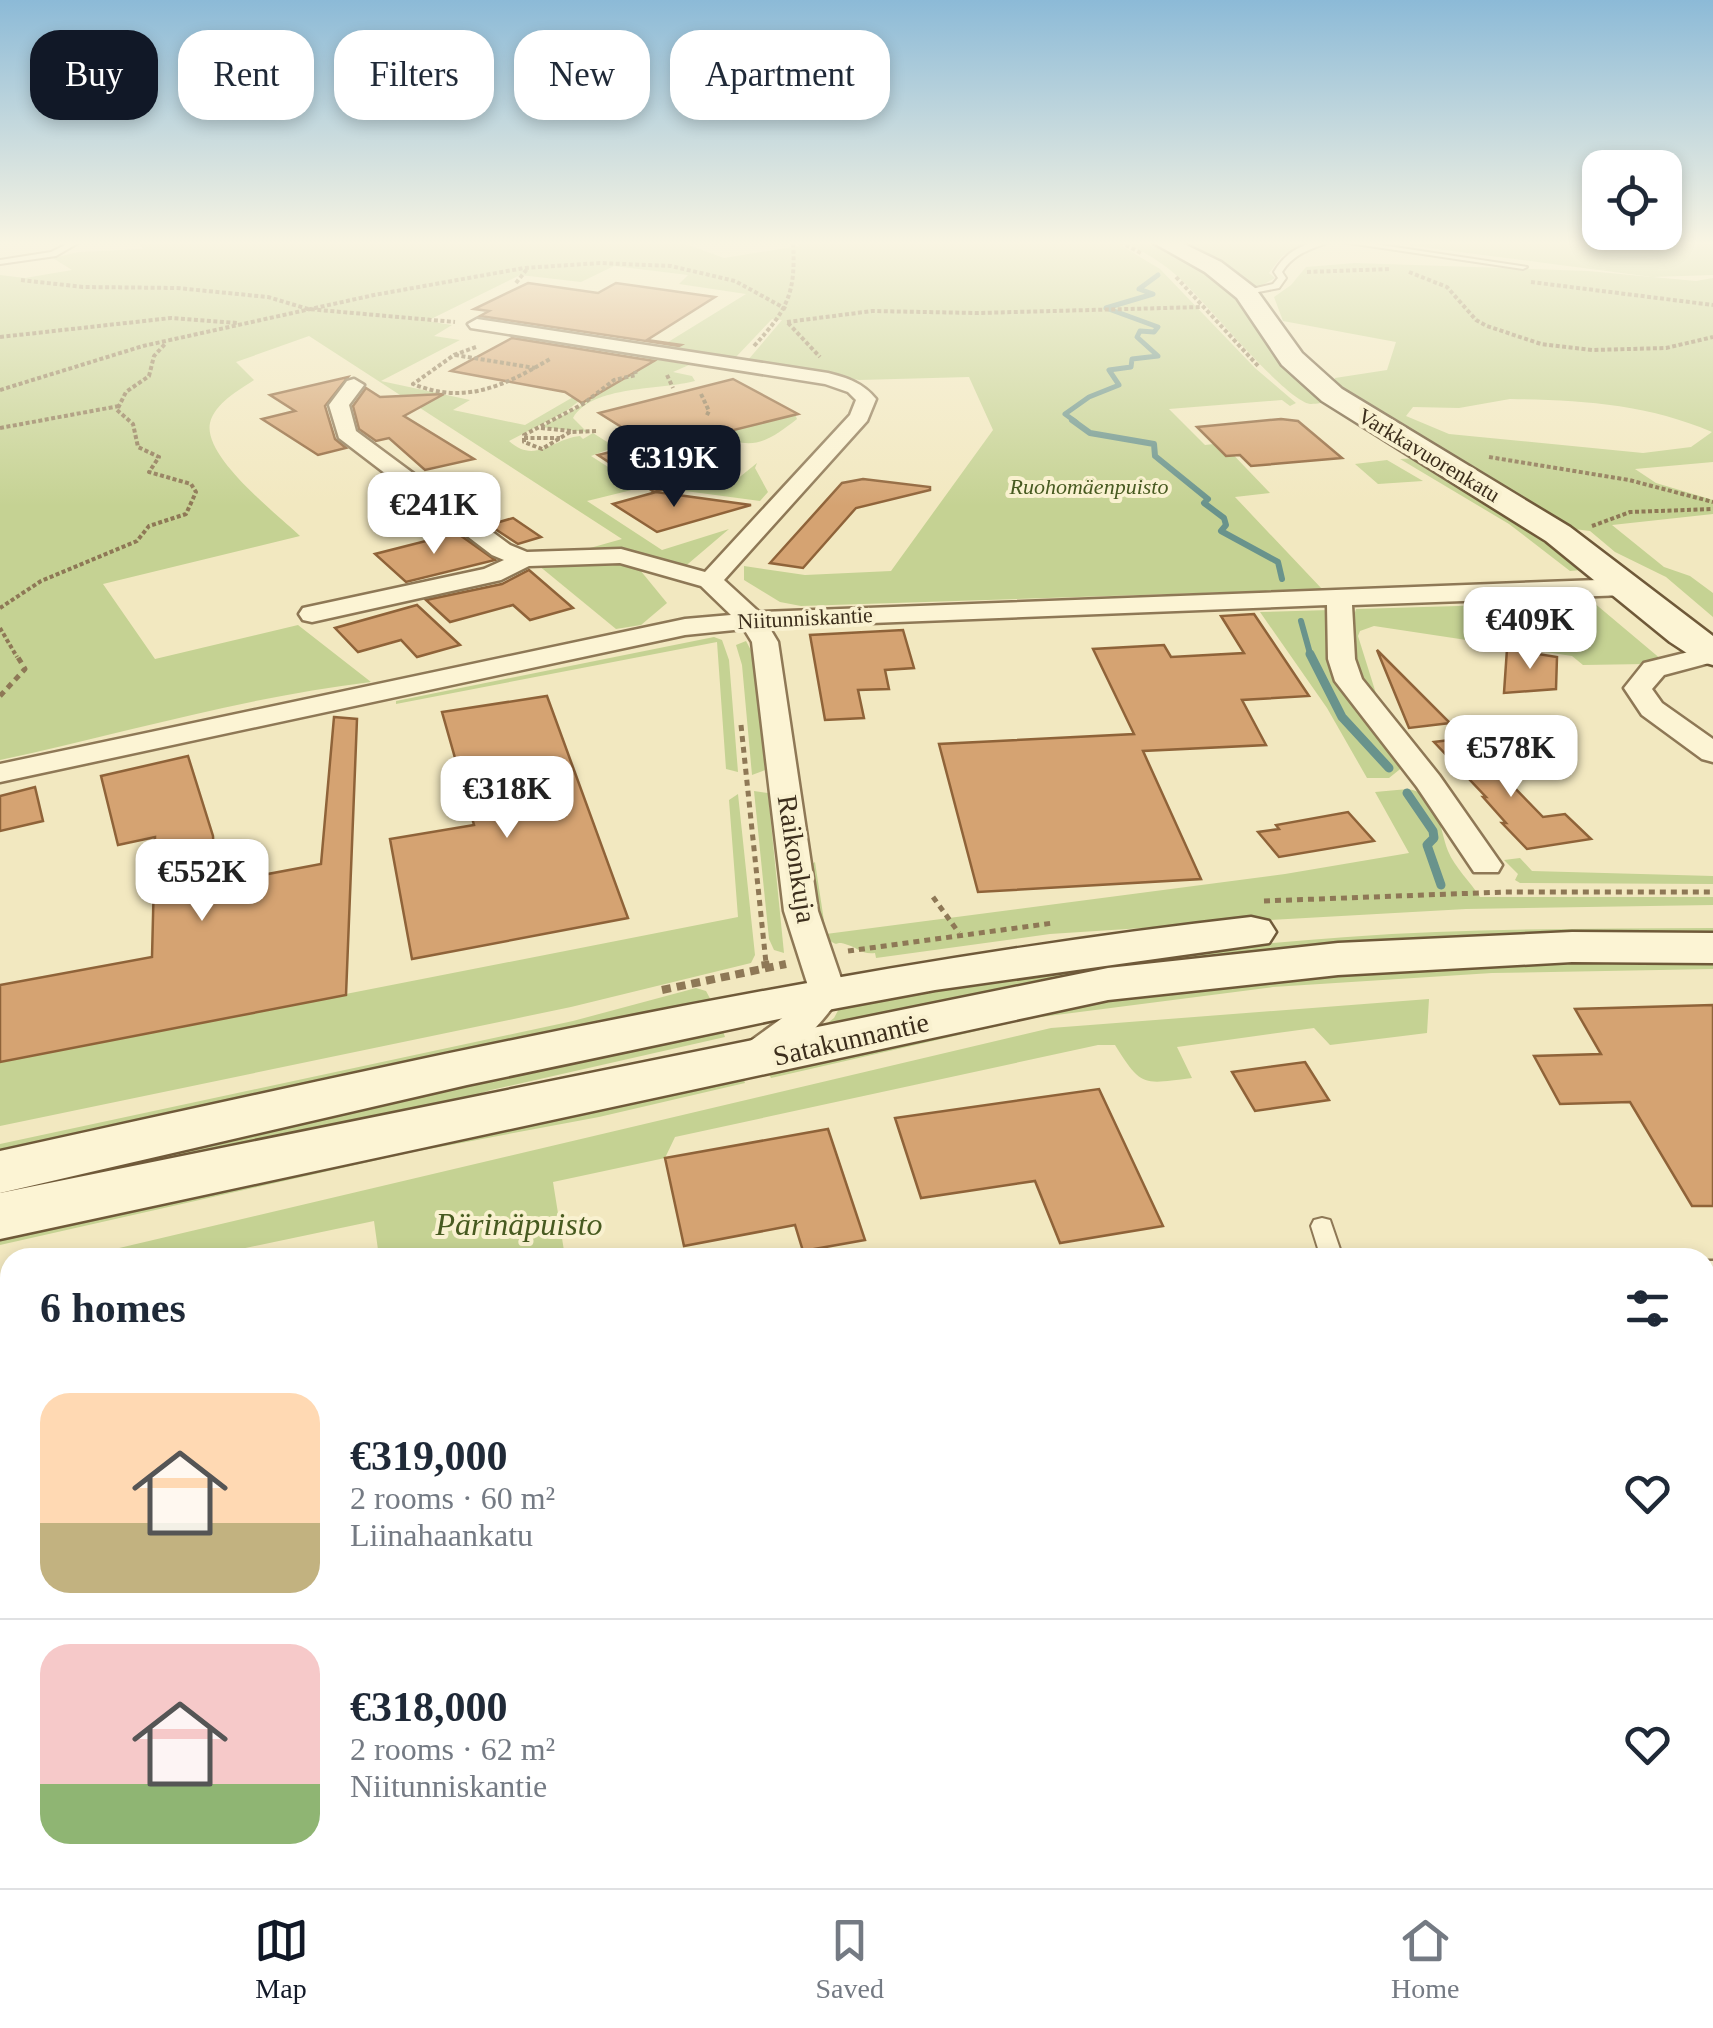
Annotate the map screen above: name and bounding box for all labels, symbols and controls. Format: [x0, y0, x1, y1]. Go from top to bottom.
chip: Buy [30, 30, 158, 120]
chip: Rent [178, 30, 314, 120]
chip: Filters [334, 30, 494, 120]
chip: New [514, 30, 650, 120]
chip: Apartment [670, 30, 890, 120]
map controls [1582, 150, 1682, 250]
button: locate [1582, 150, 1682, 250]
street label: Varkkavuorenkatu [1353, 403, 1505, 507]
pin: €319K [604, 425, 744, 510]
text: €319K [630, 439, 718, 475]
pin: €241K [364, 472, 504, 557]
park label: Ruohomäenpuisto [1009, 474, 1168, 499]
text: €241K [390, 486, 478, 522]
pin: €409K [1460, 587, 1600, 672]
text: €409K [1486, 601, 1574, 637]
street label: Niitunniskantie [737, 602, 873, 634]
pin: €578K [1441, 715, 1581, 800]
text: €578K [1467, 729, 1555, 765]
pin: €318K [437, 756, 577, 841]
text: €318K [463, 770, 551, 806]
street label: Raikonkuja [772, 793, 822, 926]
pin: €552K [132, 839, 272, 924]
text: €552K [158, 853, 246, 889]
street label: Satakunnantie [770, 1006, 932, 1072]
park label: Pärinäpuisto [434, 1206, 603, 1242]
icon: filters [1620, 1281, 1675, 1336]
text: 6 homes [40, 1285, 186, 1331]
icon: home [120, 1433, 240, 1553]
text: €319,000 [350, 1433, 508, 1479]
icon: heart [1620, 1466, 1675, 1521]
text: 2 rooms · 60 m² [350, 1480, 555, 1516]
text: Liinahaankatu [350, 1517, 533, 1553]
icon: home [120, 1684, 240, 1804]
text: €318,000 [350, 1684, 508, 1730]
icon: heart [1620, 1717, 1675, 1772]
text: 2 rooms · 62 m² [350, 1731, 555, 1767]
text: Niitunniskantie [350, 1768, 547, 1804]
tab: Map [254, 1913, 309, 2005]
tab: Saved [816, 1913, 884, 2005]
tab: Home [1391, 1913, 1459, 2005]

